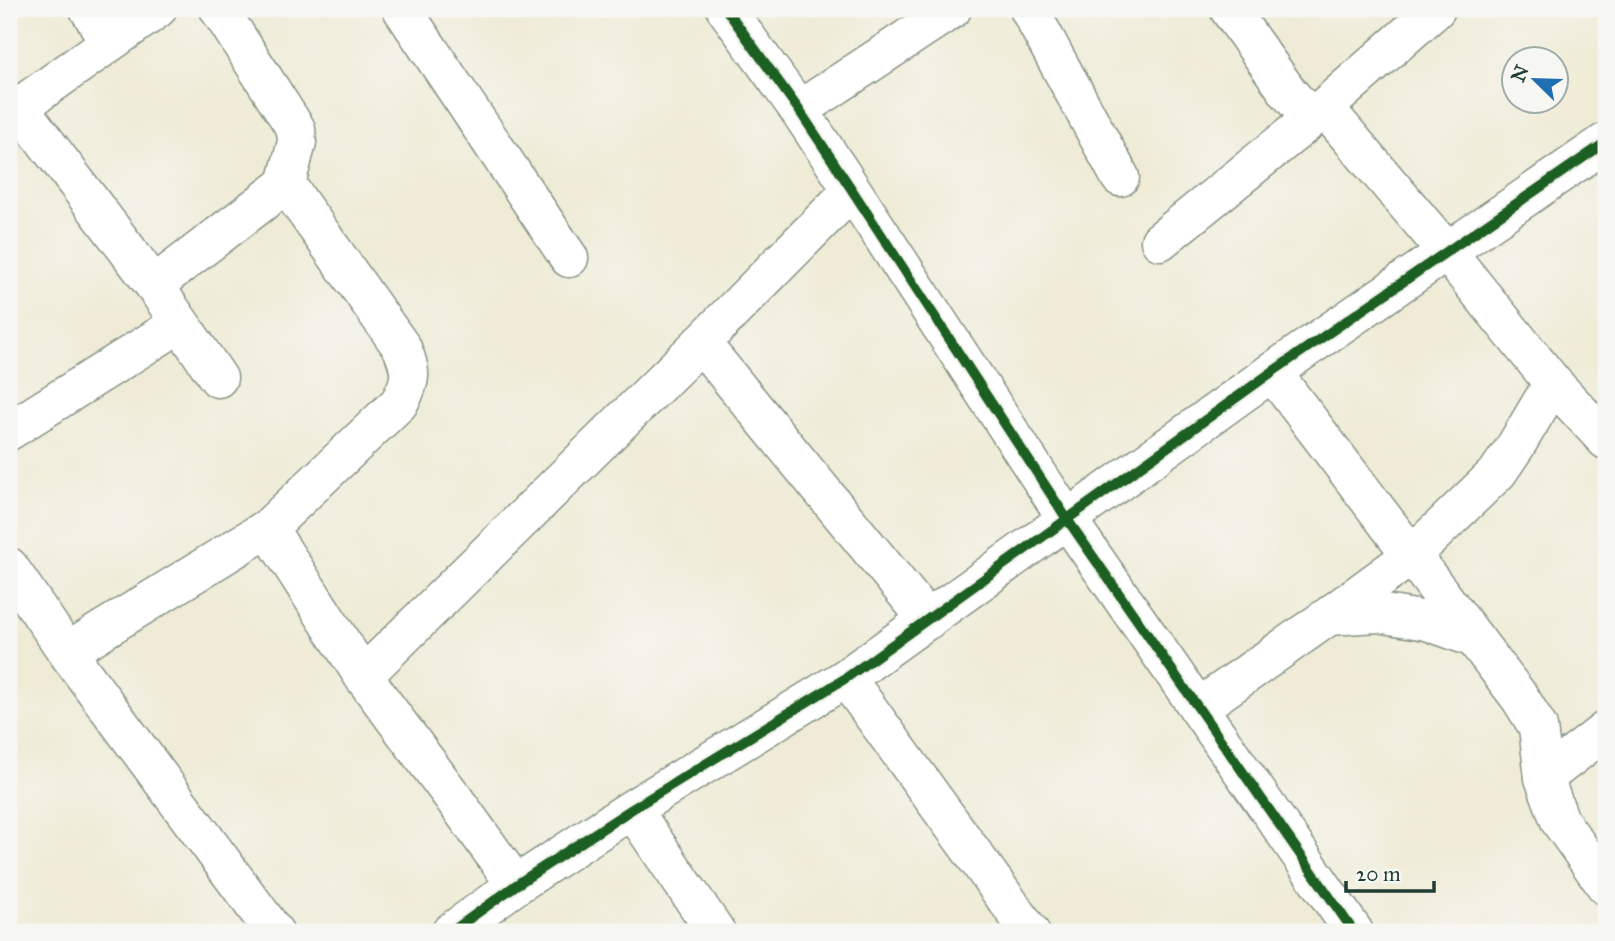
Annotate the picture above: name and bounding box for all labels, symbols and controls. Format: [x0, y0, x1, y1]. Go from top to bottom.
north arrow [1500, 46, 1570, 116]
text: N [1506, 62, 1534, 85]
scale bar [1346, 850, 1433, 894]
text: 20 m [1356, 861, 1401, 887]

